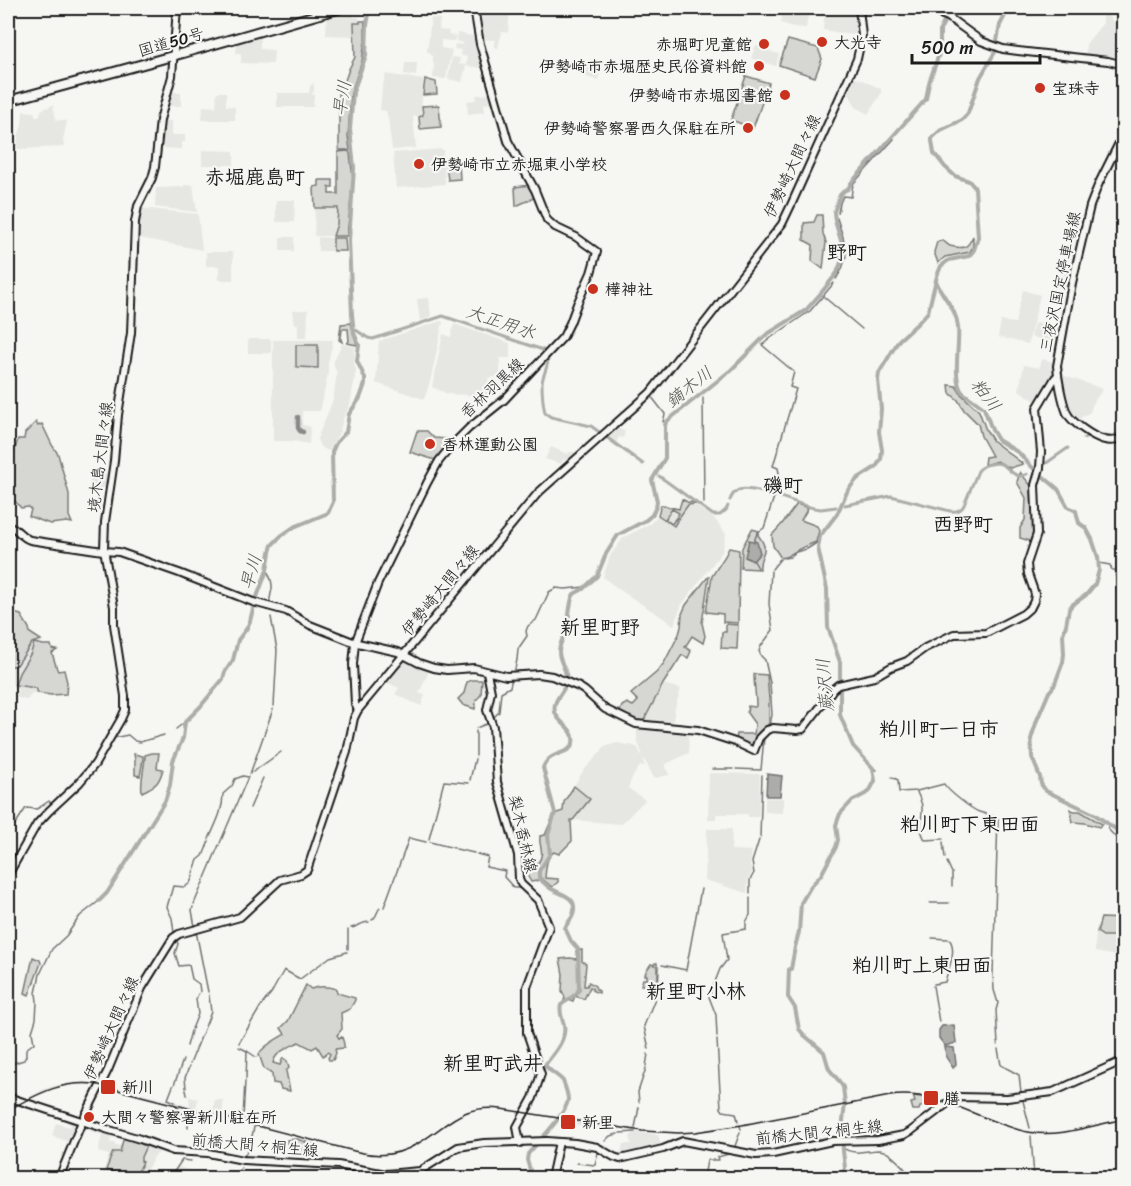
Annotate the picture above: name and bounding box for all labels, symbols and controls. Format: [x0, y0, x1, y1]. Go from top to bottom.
street label: 国道50号 [134, 19, 208, 65]
scale bar [912, 27, 1040, 65]
place label: 大光寺 [834, 28, 882, 57]
place label: 赤堀町児童館 [656, 30, 752, 59]
text: 500 m [921, 32, 973, 64]
marker: 大光寺 [815, 35, 829, 49]
marker: 赤堀町児童館 [757, 37, 771, 51]
place label: 伊勢崎市赤堀歴史民俗資料館 [539, 52, 747, 81]
marker: 伊勢崎市赤堀歴史民俗資料館 [752, 59, 766, 73]
place label: 宝珠寺 [1052, 74, 1100, 103]
water label: 早川 [323, 78, 361, 118]
place label: 伊勢崎市赤堀図書館 [629, 81, 773, 110]
marker: 宝珠寺 [1033, 81, 1047, 95]
marker: 伊勢崎市赤堀図書館 [778, 88, 792, 102]
street label: 伊勢崎大間々線 [755, 109, 829, 223]
place label: 伊勢崎警察署西久保駐在所 [544, 114, 736, 143]
marker: 伊勢崎警察署西久保駐在所 [741, 121, 755, 135]
place label: 伊勢崎市立赤堀東小学校 [431, 150, 607, 179]
marker: 伊勢崎市立赤堀東小学校 [412, 157, 426, 171]
district label: 赤堀鹿島町 [205, 160, 305, 195]
street label: 三夜沢国定停車場線 [1031, 209, 1089, 355]
district label: 野町 [827, 235, 867, 270]
place label: 樺神社 [605, 275, 653, 304]
marker: 樺神社 [586, 282, 600, 296]
water label: 大正用水 [462, 295, 540, 349]
street label: 香林羽黒線 [453, 350, 531, 426]
water label: 鏑木川 [658, 358, 720, 416]
water label: 粕川 [962, 371, 1010, 419]
street label: 境木島大間々線 [79, 400, 121, 514]
place label: 香林運動公園 [442, 430, 538, 459]
marker: 香林運動公園 [423, 437, 437, 451]
district label: 磯町 [763, 468, 803, 503]
district label: 西野町 [933, 507, 993, 542]
street label: 伊勢崎大間々線 [393, 537, 487, 643]
water label: 早川 [231, 550, 271, 594]
district label: 新里町野 [560, 610, 640, 645]
water label: 蕨沢川 [807, 657, 843, 713]
district label: 粕川町一日市 [879, 712, 999, 747]
street label: 梨木香林線 [500, 792, 546, 876]
district label: 粕川町下東田面 [900, 807, 1040, 842]
district label: 粕川町上東田面 [852, 948, 992, 983]
street label: 伊勢崎大間々線 [75, 971, 147, 1085]
district label: 新里町小林 [646, 974, 746, 1009]
district label: 新里町武井 [443, 1046, 543, 1081]
place label: 新川 [122, 1073, 154, 1102]
marker: 新川 [99, 1078, 117, 1096]
place label: 膳 [944, 1084, 960, 1113]
marker: 膳 [922, 1089, 940, 1107]
place label: 大間々警察署新川駐在所 [101, 1103, 277, 1132]
place label: 新里 [582, 1108, 614, 1137]
marker: 大間々警察署新川駐在所 [82, 1110, 96, 1124]
street label: 前橋大間々桐生線 [754, 1111, 884, 1153]
marker: 新里 [559, 1113, 577, 1131]
street label: 前橋大間々桐生線 [190, 1125, 320, 1165]

